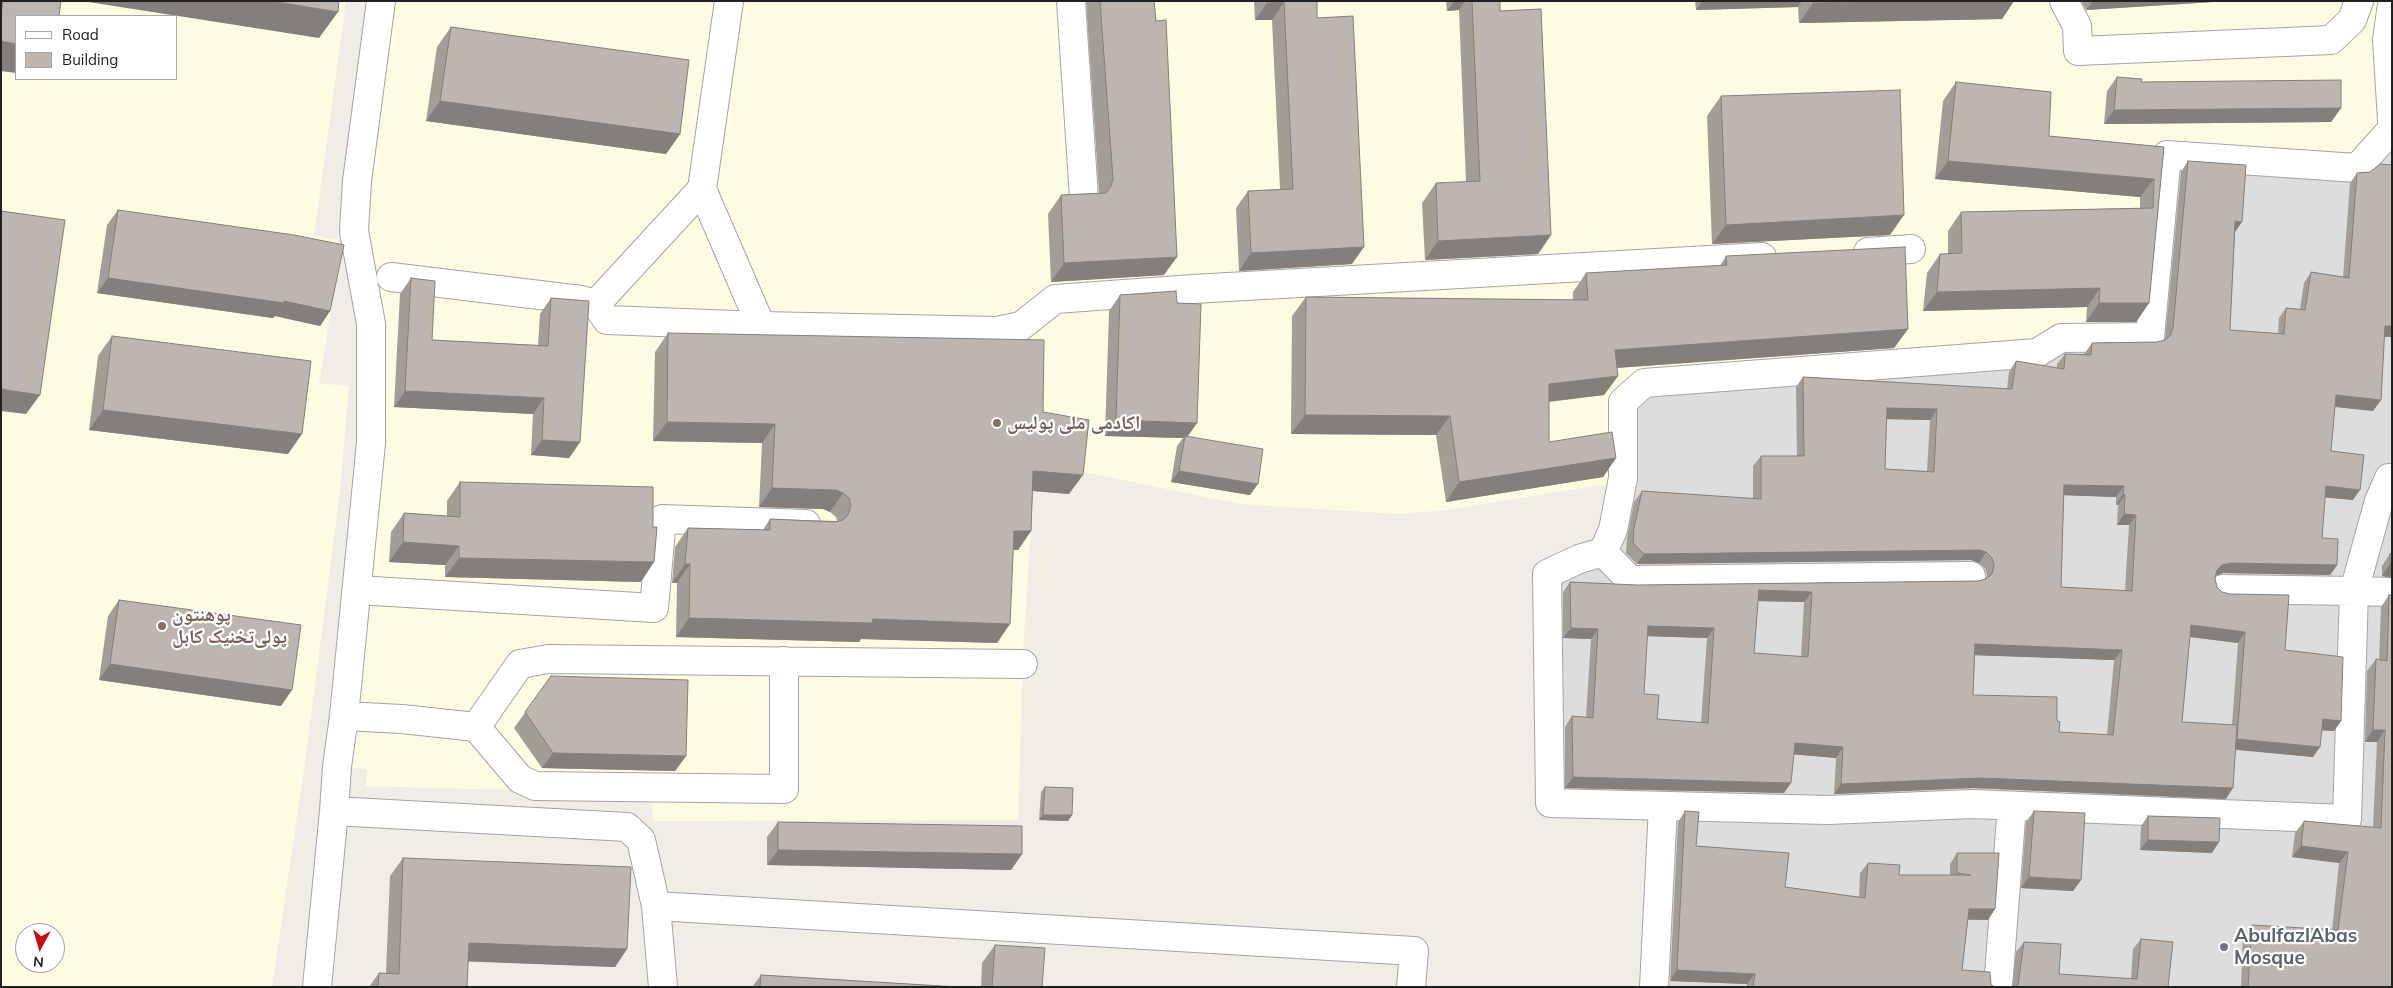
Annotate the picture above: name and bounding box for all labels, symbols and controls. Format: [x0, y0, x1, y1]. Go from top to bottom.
legend [15, 15, 178, 80]
text: Road [62, 25, 99, 44]
text: Building [62, 50, 118, 69]
place label: اکادمی ملی پولیس [1007, 412, 1140, 434]
marker: اکادمی ملی پولیس [991, 417, 1003, 429]
place label: پوهنتون پولی‌تخنیک کابل [172, 604, 287, 648]
marker: پوهنتون پولی‌تخنیک کابل [156, 620, 168, 632]
north arrow [15, 923, 65, 973]
place label: AbulfazlAbas Mosque [2234, 925, 2357, 969]
marker: AbulfazlAbas Mosque [2218, 941, 2230, 953]
text: N [32, 952, 45, 971]

